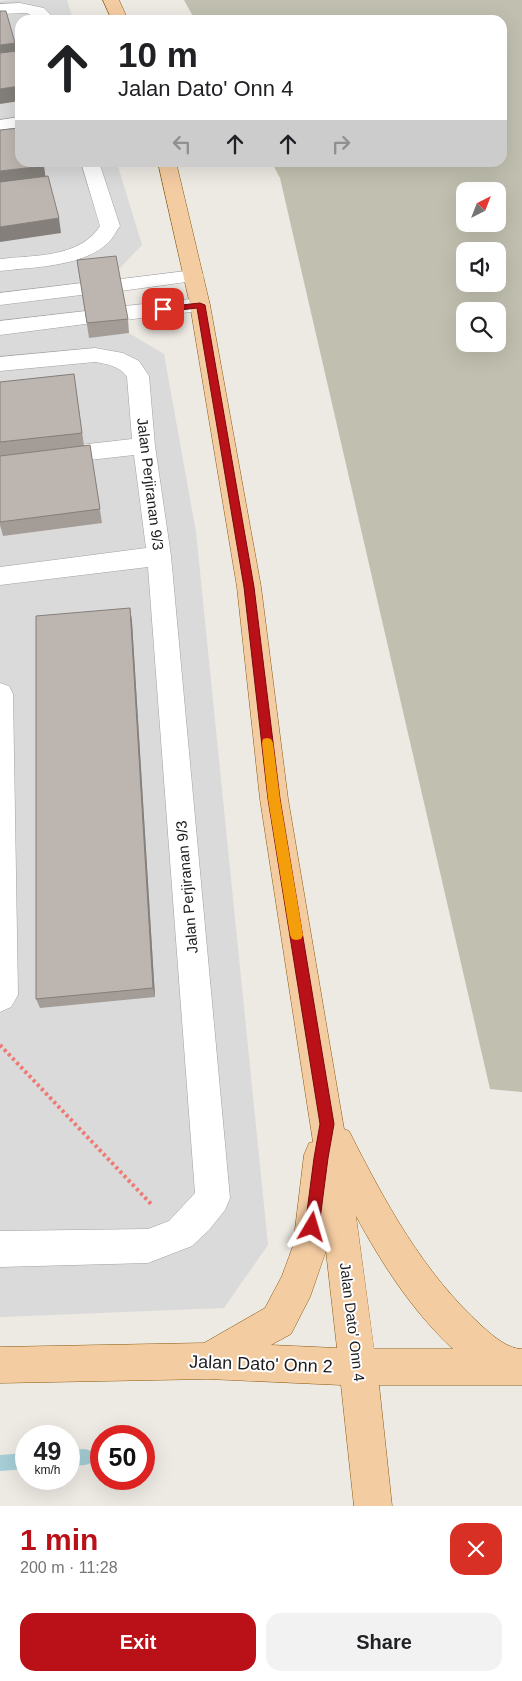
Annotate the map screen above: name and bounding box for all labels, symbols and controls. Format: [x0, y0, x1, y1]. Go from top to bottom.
icon: ahead [35, 35, 100, 100]
text: 10 m [118, 35, 198, 74]
text: Jalan Dato' Onn 4 [118, 76, 293, 101]
icon: left [168, 130, 196, 158]
icon: ahead [221, 130, 249, 158]
icon: ahead [274, 130, 302, 158]
icon: right [327, 130, 355, 158]
north arrow [456, 182, 506, 232]
map controls [456, 182, 506, 352]
button: sound [456, 242, 506, 292]
pin [142, 288, 184, 330]
icon: arrive [149, 295, 177, 323]
button: search [456, 302, 506, 352]
street label: Jalan Perjiranan 9/3 [134, 417, 167, 551]
street label: Jalan Perjiranan 9/3 [172, 820, 201, 954]
position arrow [285, 1200, 337, 1252]
street label: Jalan Dato' Onn 4 [337, 1262, 368, 1382]
street label: Jalan Dato' Onn 2 [189, 1352, 333, 1376]
speed limit sign: 50 [90, 1425, 155, 1490]
text: 49 [34, 1437, 61, 1465]
text: km/h [34, 1463, 61, 1477]
text: 1 min [20, 1523, 98, 1556]
button: close [450, 1523, 502, 1575]
text: 200 m · 11:28 [20, 1559, 118, 1576]
button: Exit [20, 1613, 256, 1671]
button: Share [266, 1613, 502, 1671]

